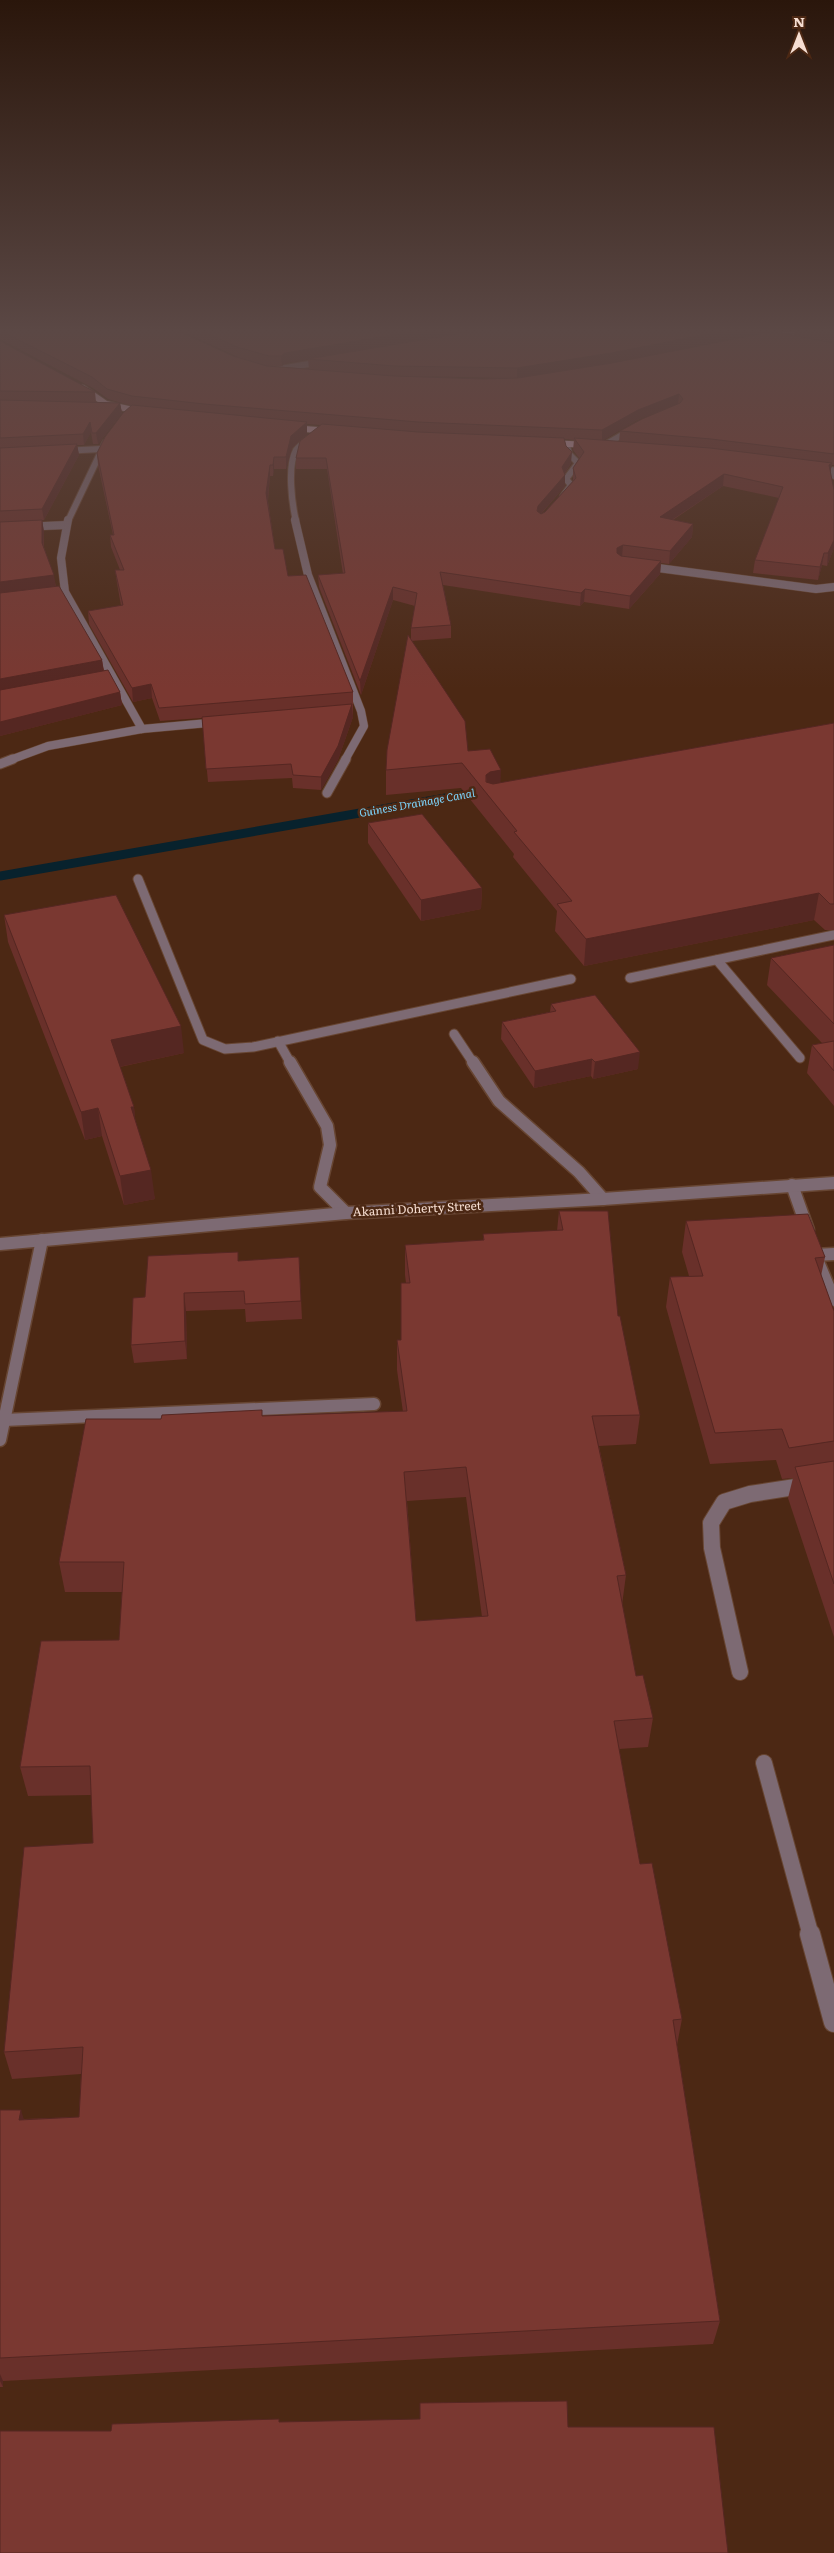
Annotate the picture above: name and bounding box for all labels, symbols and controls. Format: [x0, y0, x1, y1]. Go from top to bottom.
north arrow [774, 10, 824, 60]
text: N [793, 11, 805, 31]
water label: Guiness Drainage Canal [358, 784, 477, 820]
street label: Akanni Doherty Street [352, 1196, 482, 1220]

